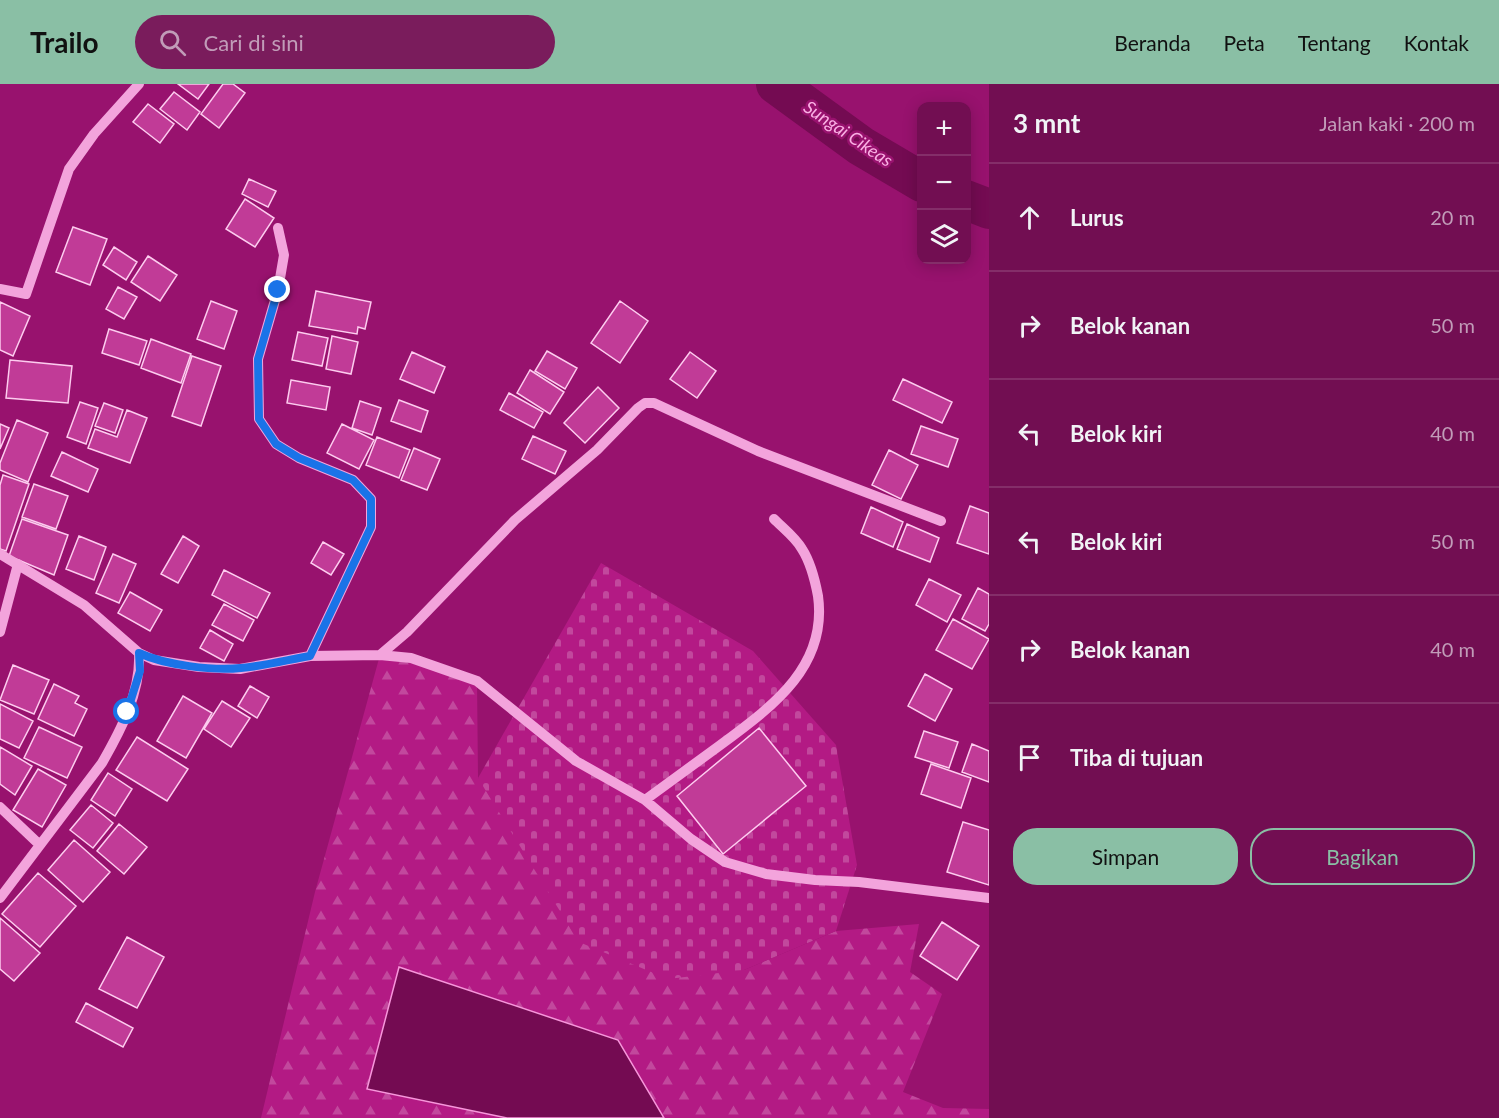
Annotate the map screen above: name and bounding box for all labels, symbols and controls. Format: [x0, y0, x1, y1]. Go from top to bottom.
search box [135, 15, 555, 69]
text: Trailo [30, 25, 99, 59]
icon: search [156, 26, 189, 59]
text: Cari di sini [204, 29, 304, 56]
text: Beranda [1114, 30, 1191, 55]
text: Peta [1224, 30, 1265, 55]
text: Tentang [1298, 30, 1371, 55]
text: Kontak [1404, 30, 1469, 55]
water label: Sungai Cikeas [800, 95, 897, 171]
map controls [917, 102, 971, 264]
button: + [917, 102, 971, 156]
text: 3 mnt [1013, 107, 1080, 139]
text: Jalan kaki · 200 m [1319, 111, 1475, 135]
button: − [917, 156, 971, 210]
icon: ahead [1013, 201, 1046, 234]
text: Lurus [1070, 204, 1124, 231]
text: 20 m [1430, 205, 1475, 229]
button: layers [917, 210, 971, 264]
route end [264, 276, 290, 302]
icon: right [1013, 309, 1046, 342]
text: Belok kanan [1070, 312, 1190, 339]
text: 50 m [1430, 313, 1475, 337]
icon: left [1013, 417, 1046, 450]
text: Belok kiri [1070, 420, 1162, 447]
text: 40 m [1430, 421, 1475, 445]
icon: left [1013, 525, 1046, 558]
text: Belok kiri [1070, 528, 1162, 555]
text: 50 m [1430, 529, 1475, 553]
icon: right [1013, 633, 1046, 666]
text: Belok kanan [1070, 636, 1190, 663]
text: 40 m [1430, 637, 1475, 661]
route start [113, 698, 139, 724]
icon: arrive [1013, 741, 1046, 774]
text: Tiba di tujuan [1070, 744, 1203, 771]
button: Simpan [1013, 828, 1238, 885]
button: Bagikan [1250, 828, 1475, 885]

